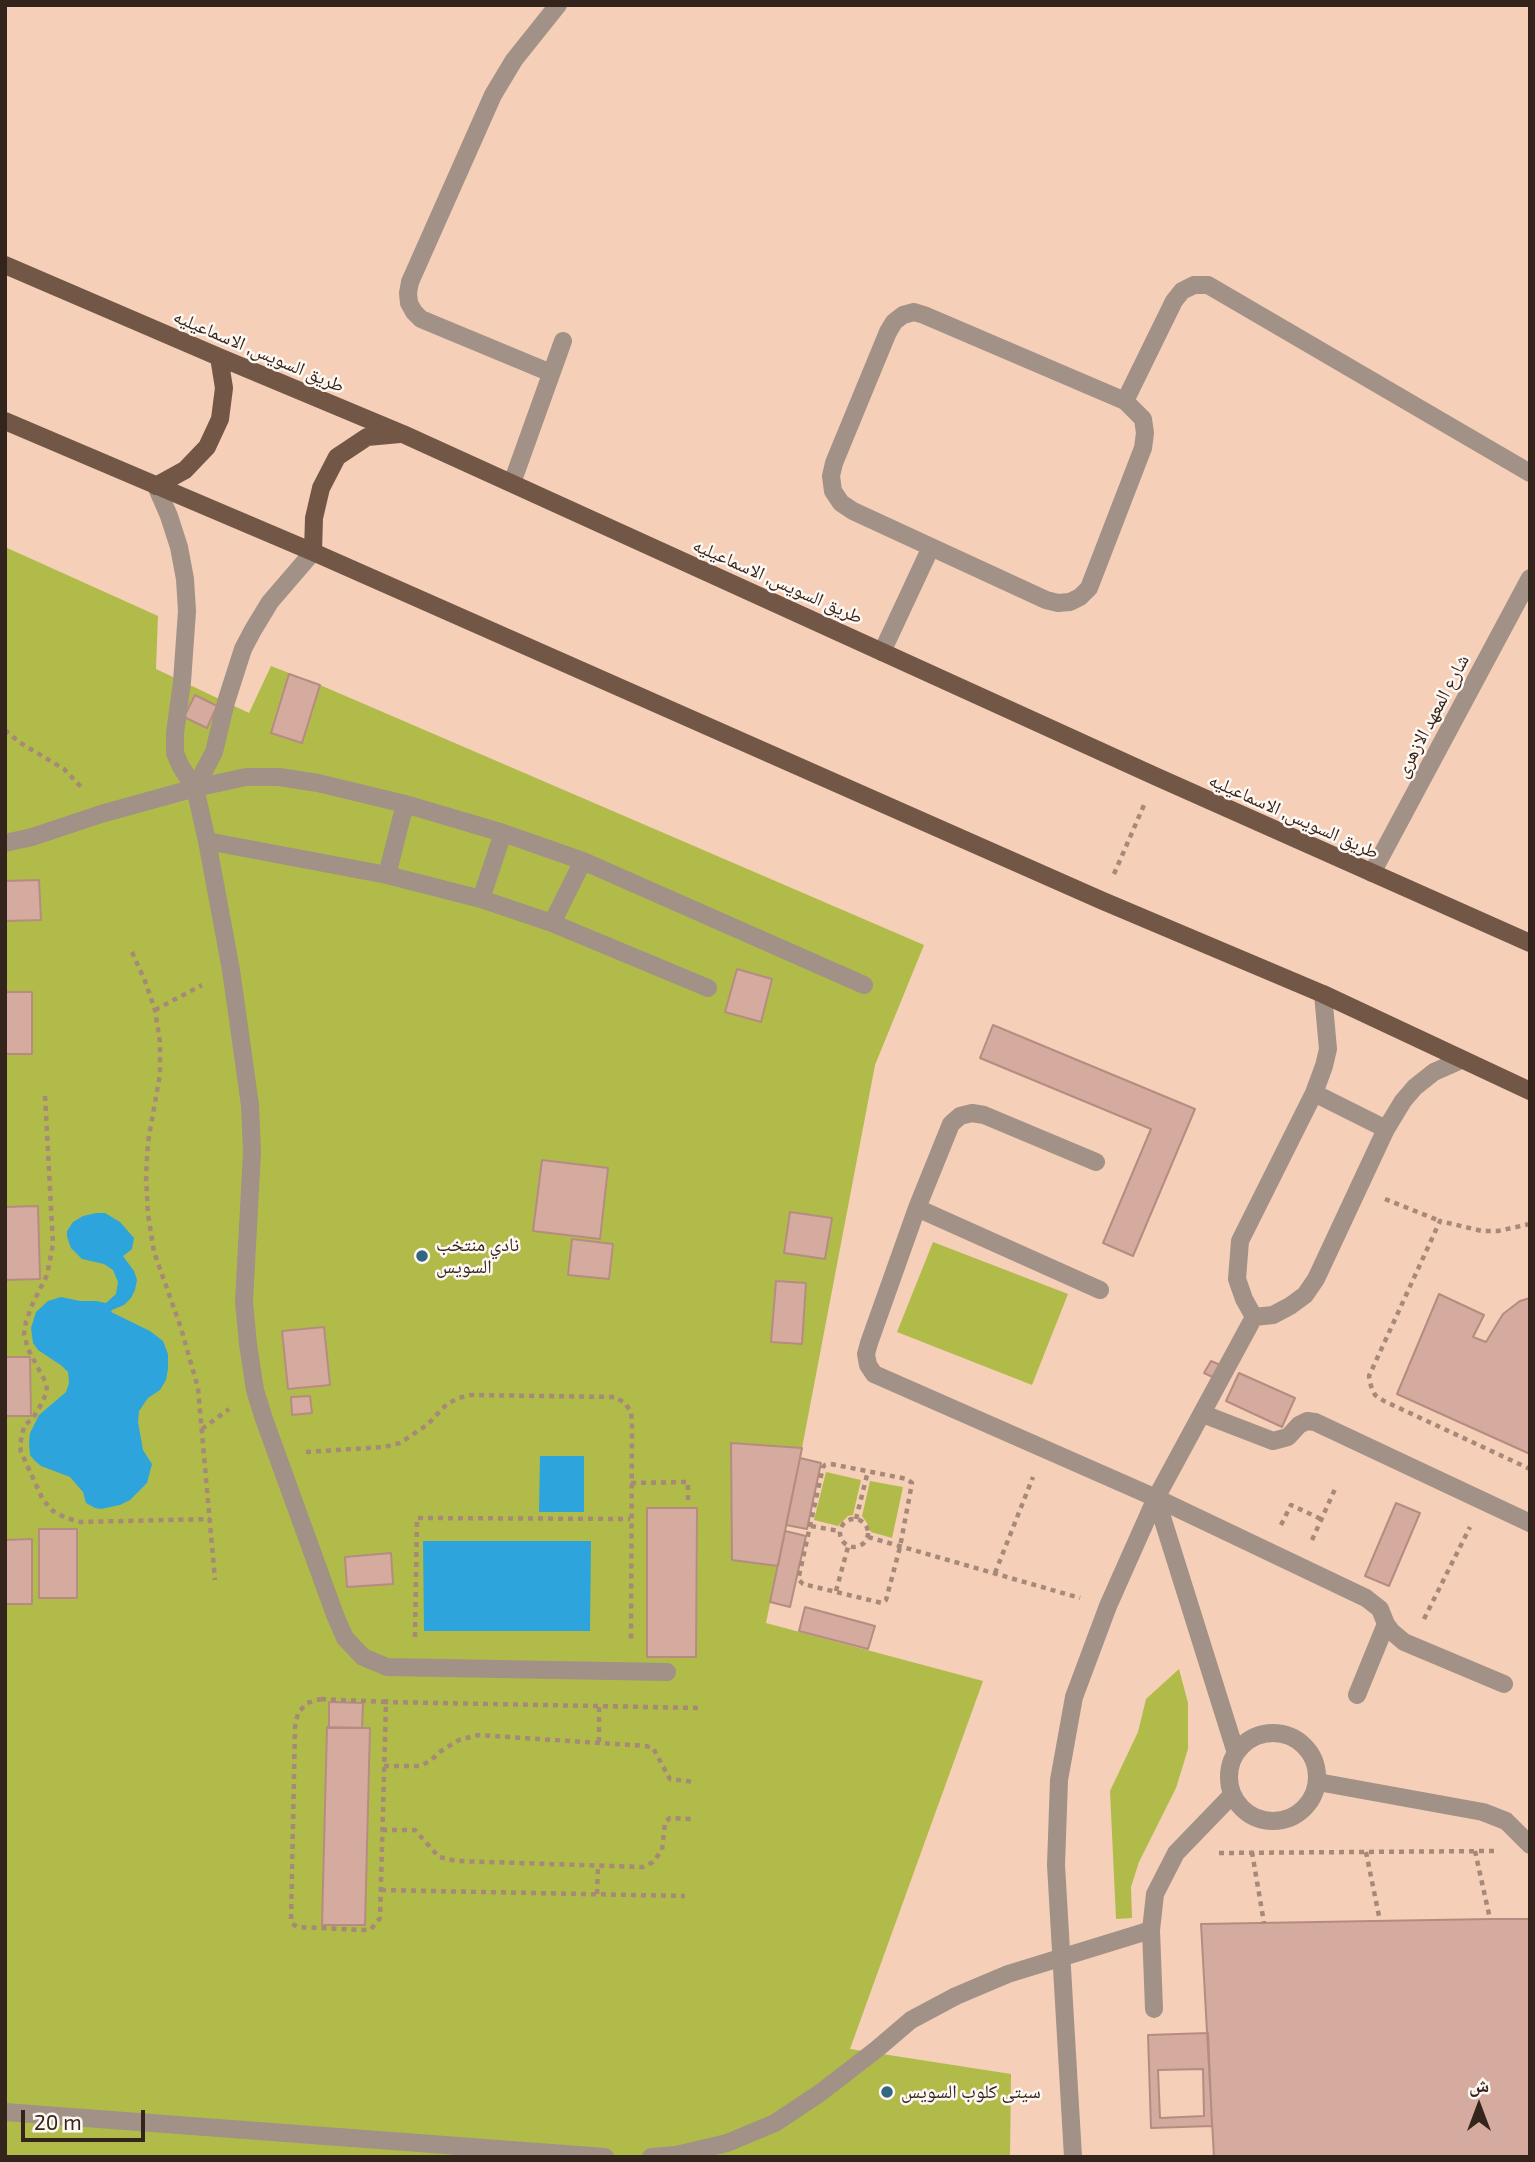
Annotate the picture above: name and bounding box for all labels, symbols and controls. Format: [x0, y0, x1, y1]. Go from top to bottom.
street label: طريق السويس, الاسماعيليه [170, 305, 348, 397]
street label: طريق السويس, الاسماعيليه [689, 533, 867, 629]
street label: شارع المعهد الازهرى [1390, 651, 1474, 781]
street label: طريق السويس, الاسماعيليه [1205, 768, 1383, 864]
place label: نادي منتخب السويس [436, 1234, 519, 1278]
marker: نادي منتخب السويس [414, 1248, 430, 1264]
north arrow [1444, 2071, 1514, 2141]
text: ش [1469, 2073, 1489, 2096]
place label: سيتى كلوب السويس [901, 2081, 1041, 2103]
marker: سيتى كلوب السويس [879, 2084, 895, 2100]
scale bar [24, 2096, 149, 2140]
text: 20 m [34, 2109, 82, 2134]

